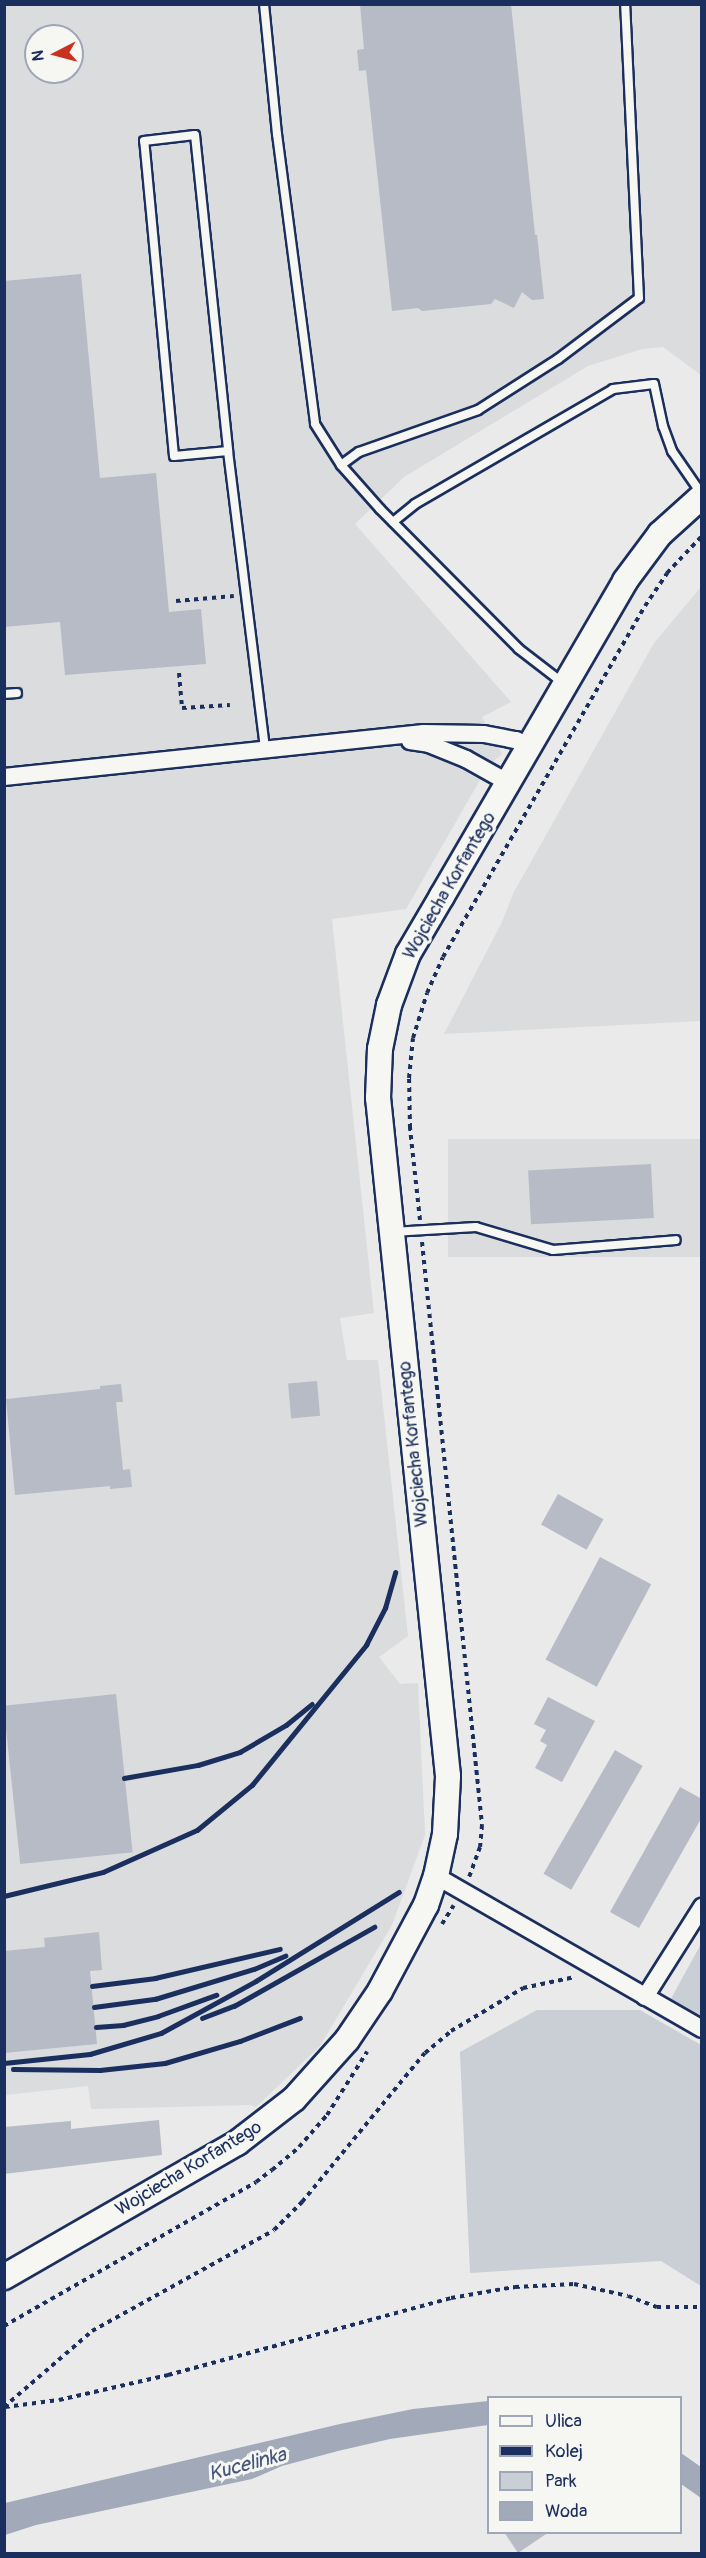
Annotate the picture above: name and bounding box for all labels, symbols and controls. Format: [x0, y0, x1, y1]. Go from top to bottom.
north arrow [24, 24, 84, 84]
text: N [28, 49, 49, 62]
street label: Wojciecha Korfantego [399, 809, 501, 963]
street label: Wojciecha Korfantego [395, 1360, 433, 1528]
street label: Wojciecha Korfantego [112, 2117, 266, 2221]
legend [487, 2396, 682, 2534]
text: Ulica [545, 2410, 582, 2433]
text: Kolej [545, 2440, 583, 2463]
water label: Kucelinka [206, 2442, 288, 2486]
text: Park [545, 2470, 577, 2493]
text: Woda [545, 2500, 587, 2523]

